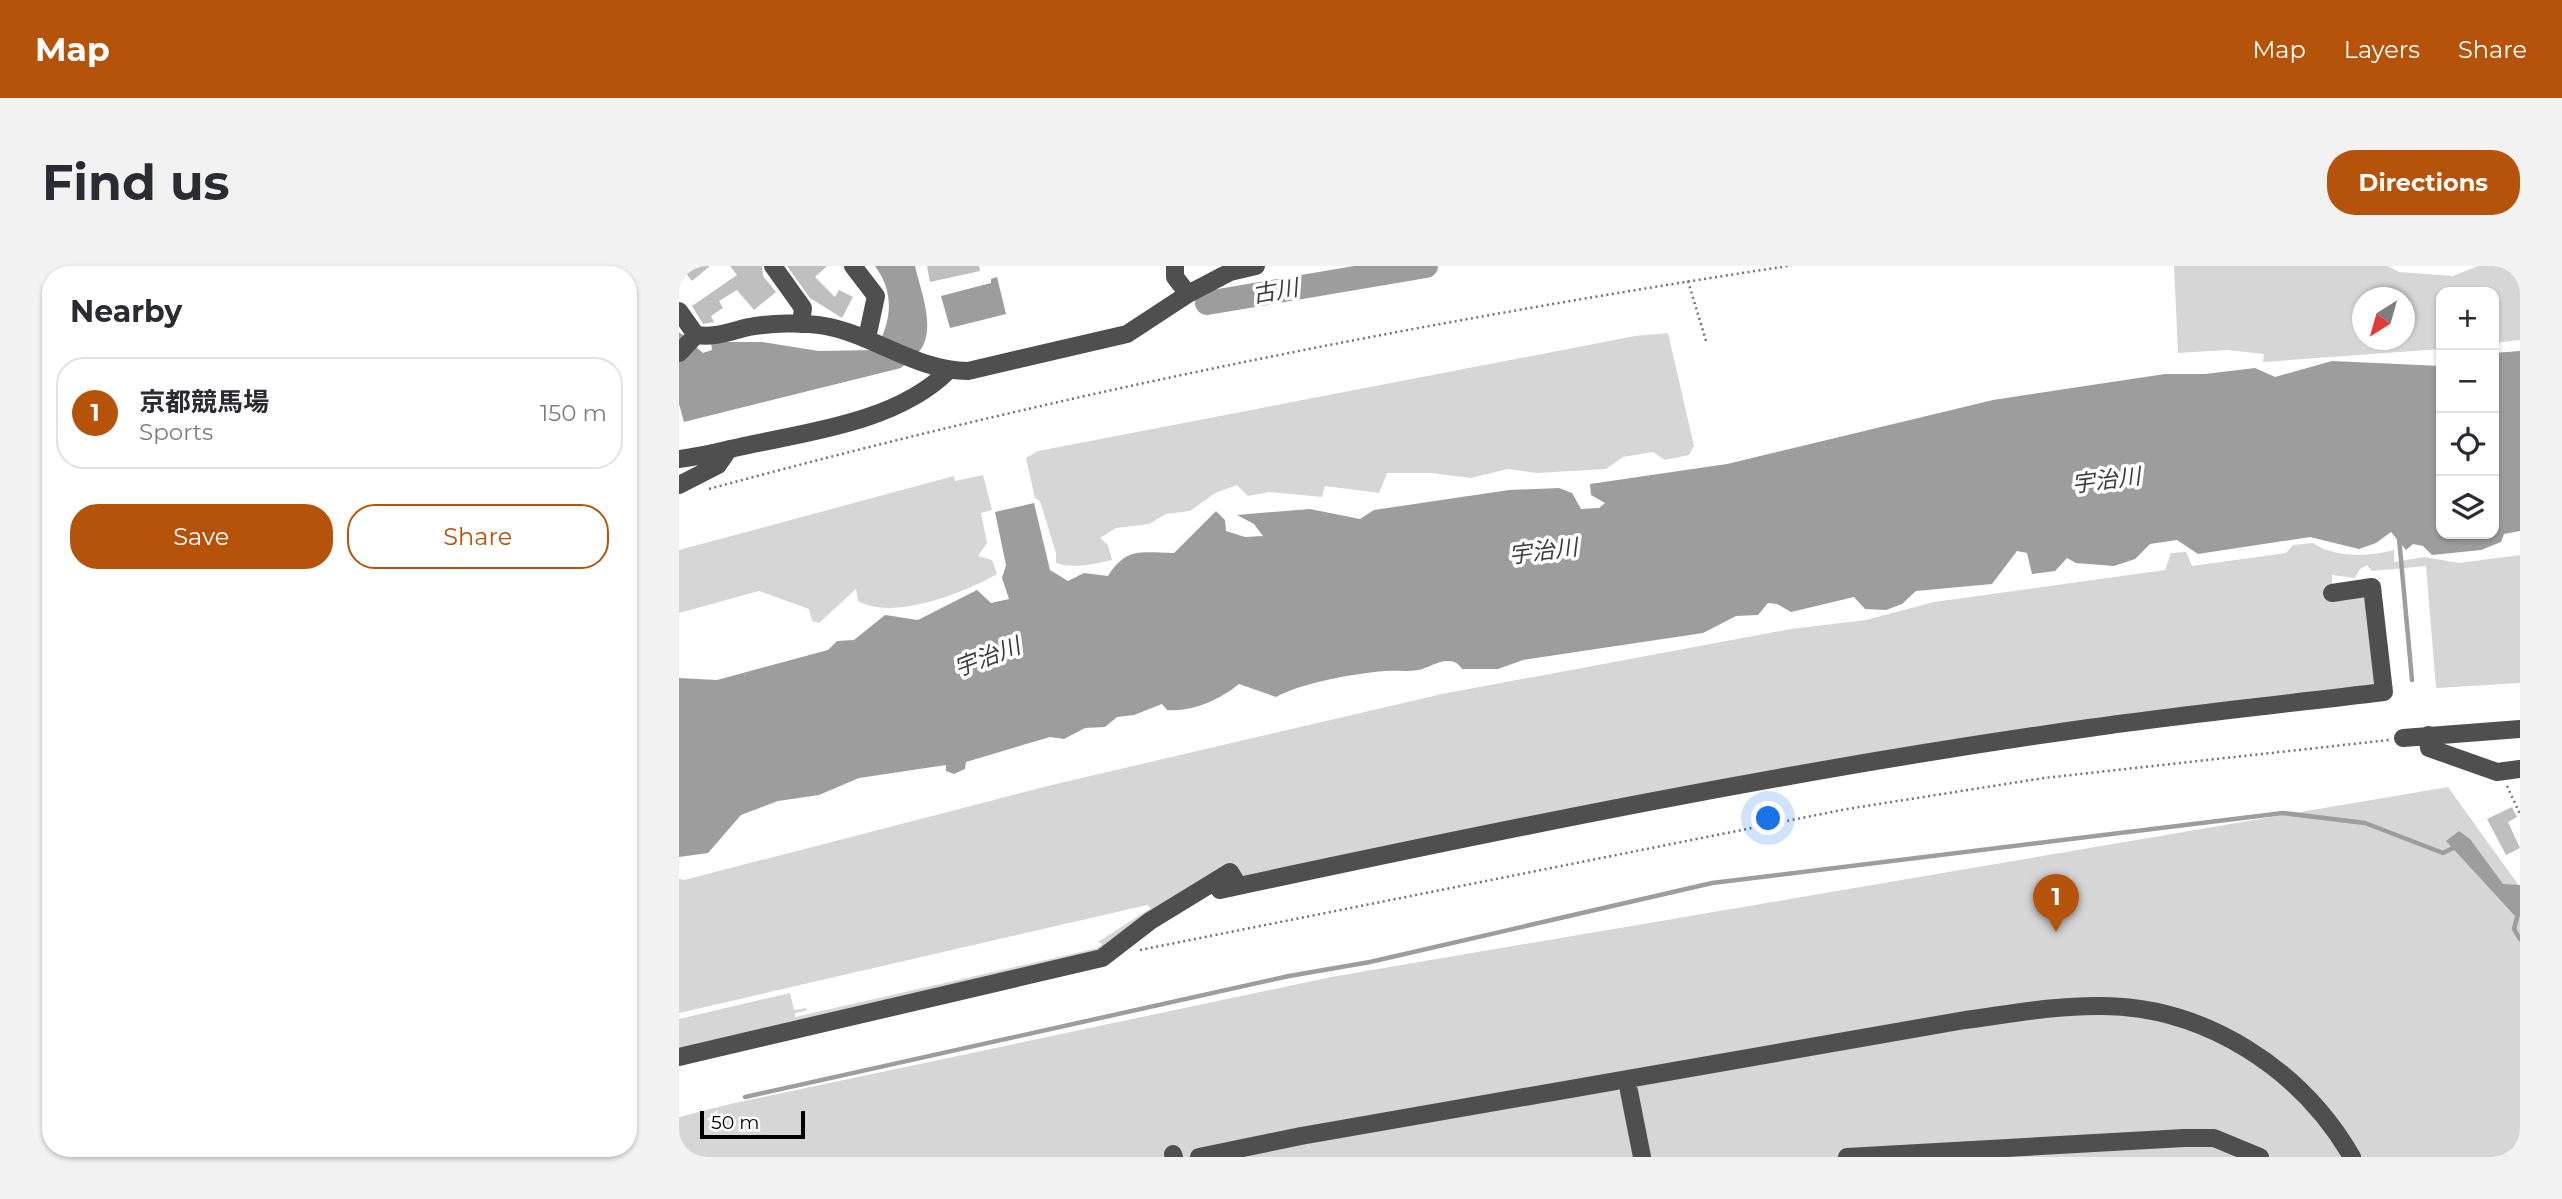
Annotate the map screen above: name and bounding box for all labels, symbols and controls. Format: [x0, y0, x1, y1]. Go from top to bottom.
text: Map [35, 29, 110, 69]
text: Map [2252, 35, 2306, 64]
text: Layers [2344, 35, 2420, 64]
text: Share [2458, 35, 2527, 64]
button: Directions [2327, 150, 2520, 215]
text: Find us [42, 153, 230, 212]
water label: 古川 [1250, 273, 1303, 309]
north arrow [2352, 287, 2415, 350]
map controls [2436, 287, 2499, 539]
button: + [2436, 287, 2499, 350]
text: Nearby [70, 293, 182, 330]
button: − [2436, 350, 2499, 413]
text: 京都競馬場 [139, 386, 269, 418]
text: 1 [90, 399, 100, 427]
text: 150 m [540, 399, 607, 427]
button: locate [2436, 413, 2499, 476]
text: Sports [139, 418, 213, 446]
water label: 宇治川 [2070, 462, 2145, 498]
button: layers [2436, 476, 2499, 539]
button: Save [70, 504, 333, 569]
button: Share [347, 504, 609, 569]
water label: 宇治川 [1507, 533, 1582, 569]
water label: 宇治川 [950, 630, 1027, 682]
your location [1751, 801, 1785, 835]
pin: 1 [2033, 874, 2079, 932]
scale bar [700, 1108, 805, 1140]
text: 50 m [711, 1111, 759, 1134]

